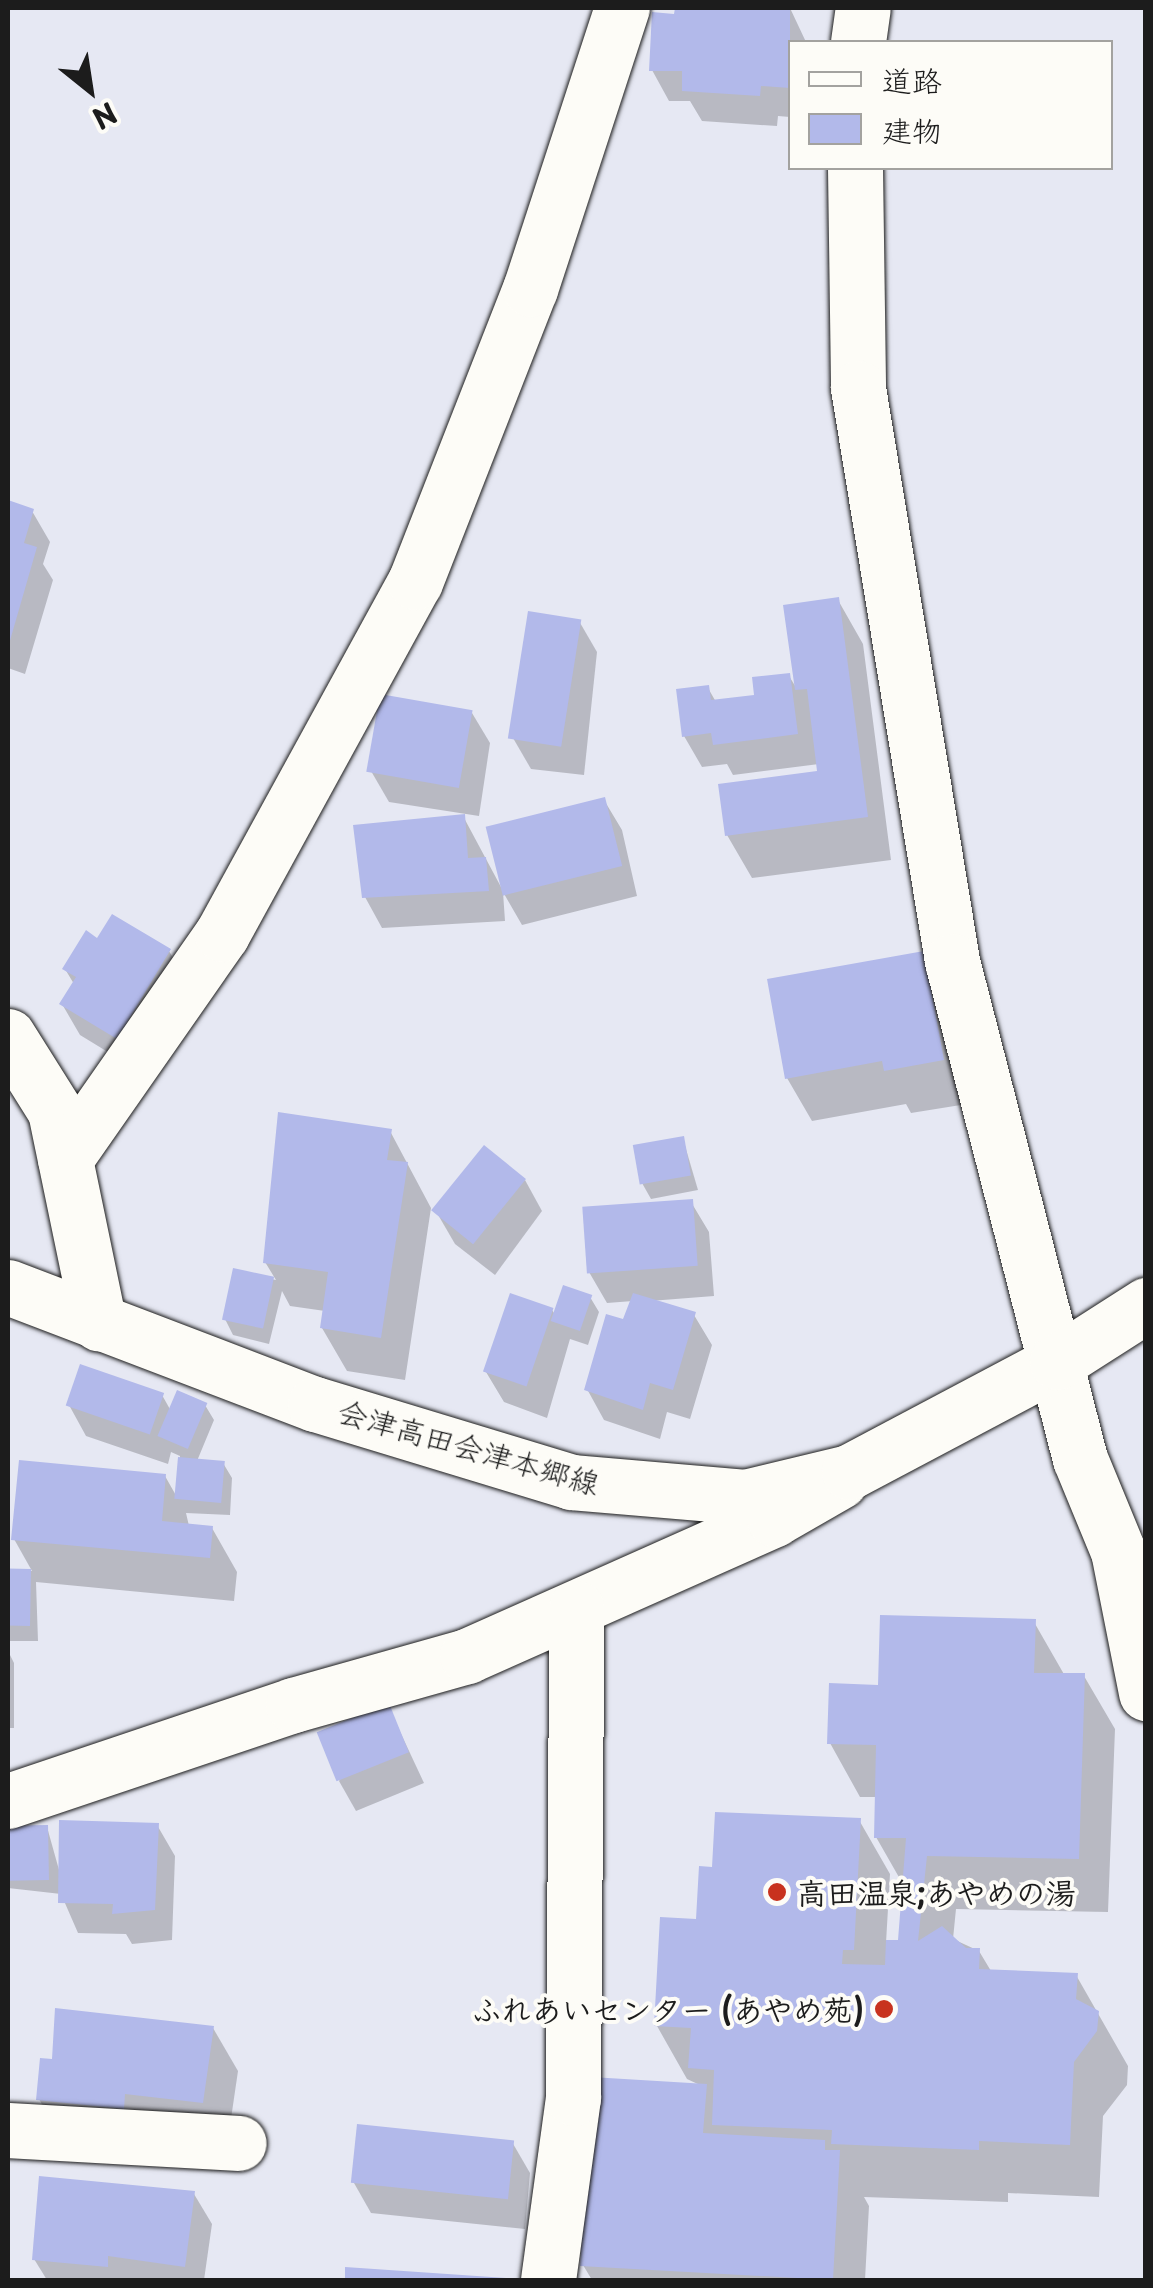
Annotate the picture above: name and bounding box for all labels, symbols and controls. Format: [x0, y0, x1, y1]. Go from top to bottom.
north arrow [40, 40, 140, 140]
legend [788, 40, 1113, 170]
text: 道路 [882, 57, 942, 102]
text: N [85, 92, 126, 141]
text: 建物 [882, 107, 942, 152]
street label: 会津高田会津本郷線 [334, 1392, 604, 1502]
place label: 高田温泉;あやめの湯 [797, 1874, 1076, 1910]
marker: 高田温泉;あやめの湯 [766, 1881, 788, 1903]
place label: ふれあいセンター (あやめ苑) [472, 1991, 864, 2027]
marker: ふれあいセンター (あやめ苑) [873, 1998, 895, 2020]

